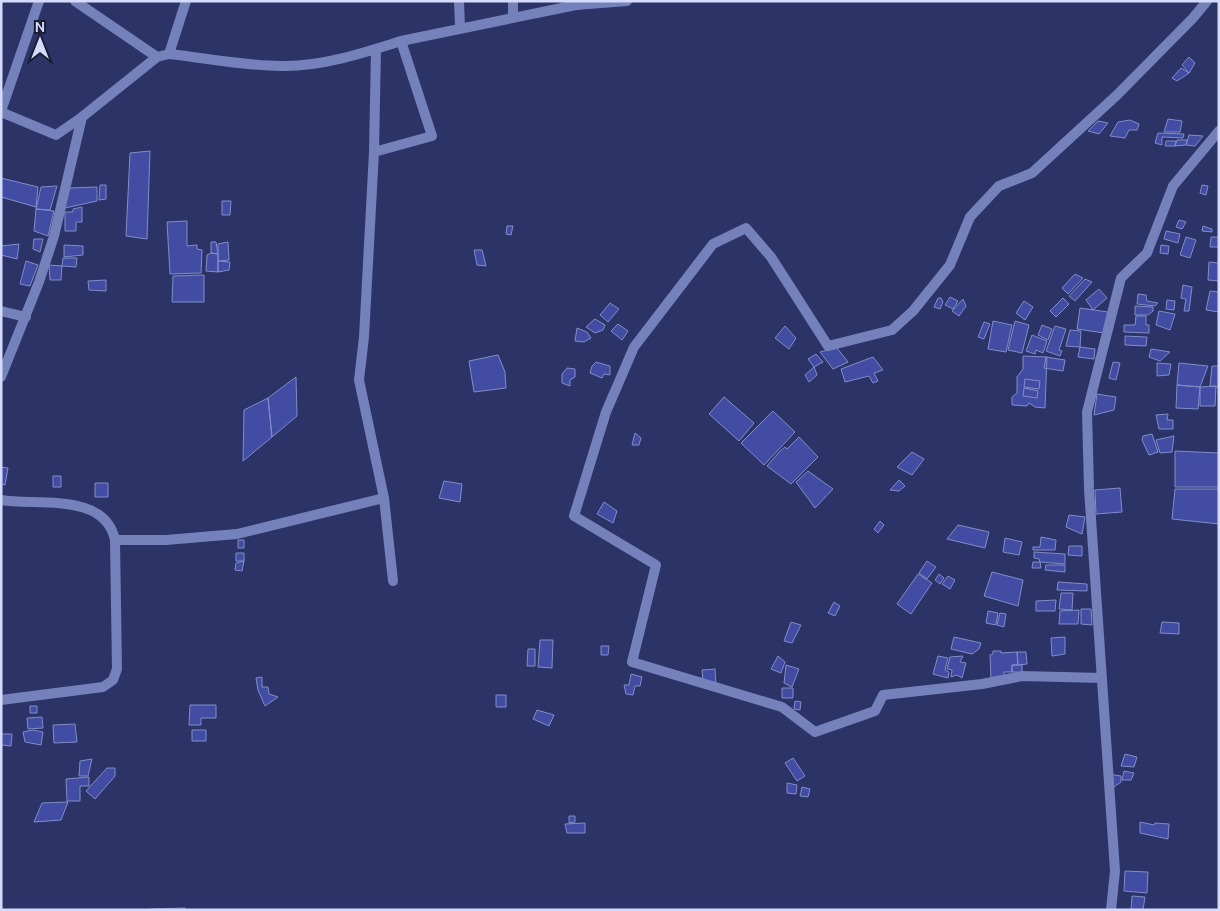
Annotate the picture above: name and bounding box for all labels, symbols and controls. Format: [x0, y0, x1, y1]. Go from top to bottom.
north arrow [15, 15, 65, 65]
text: N [35, 19, 45, 35]

